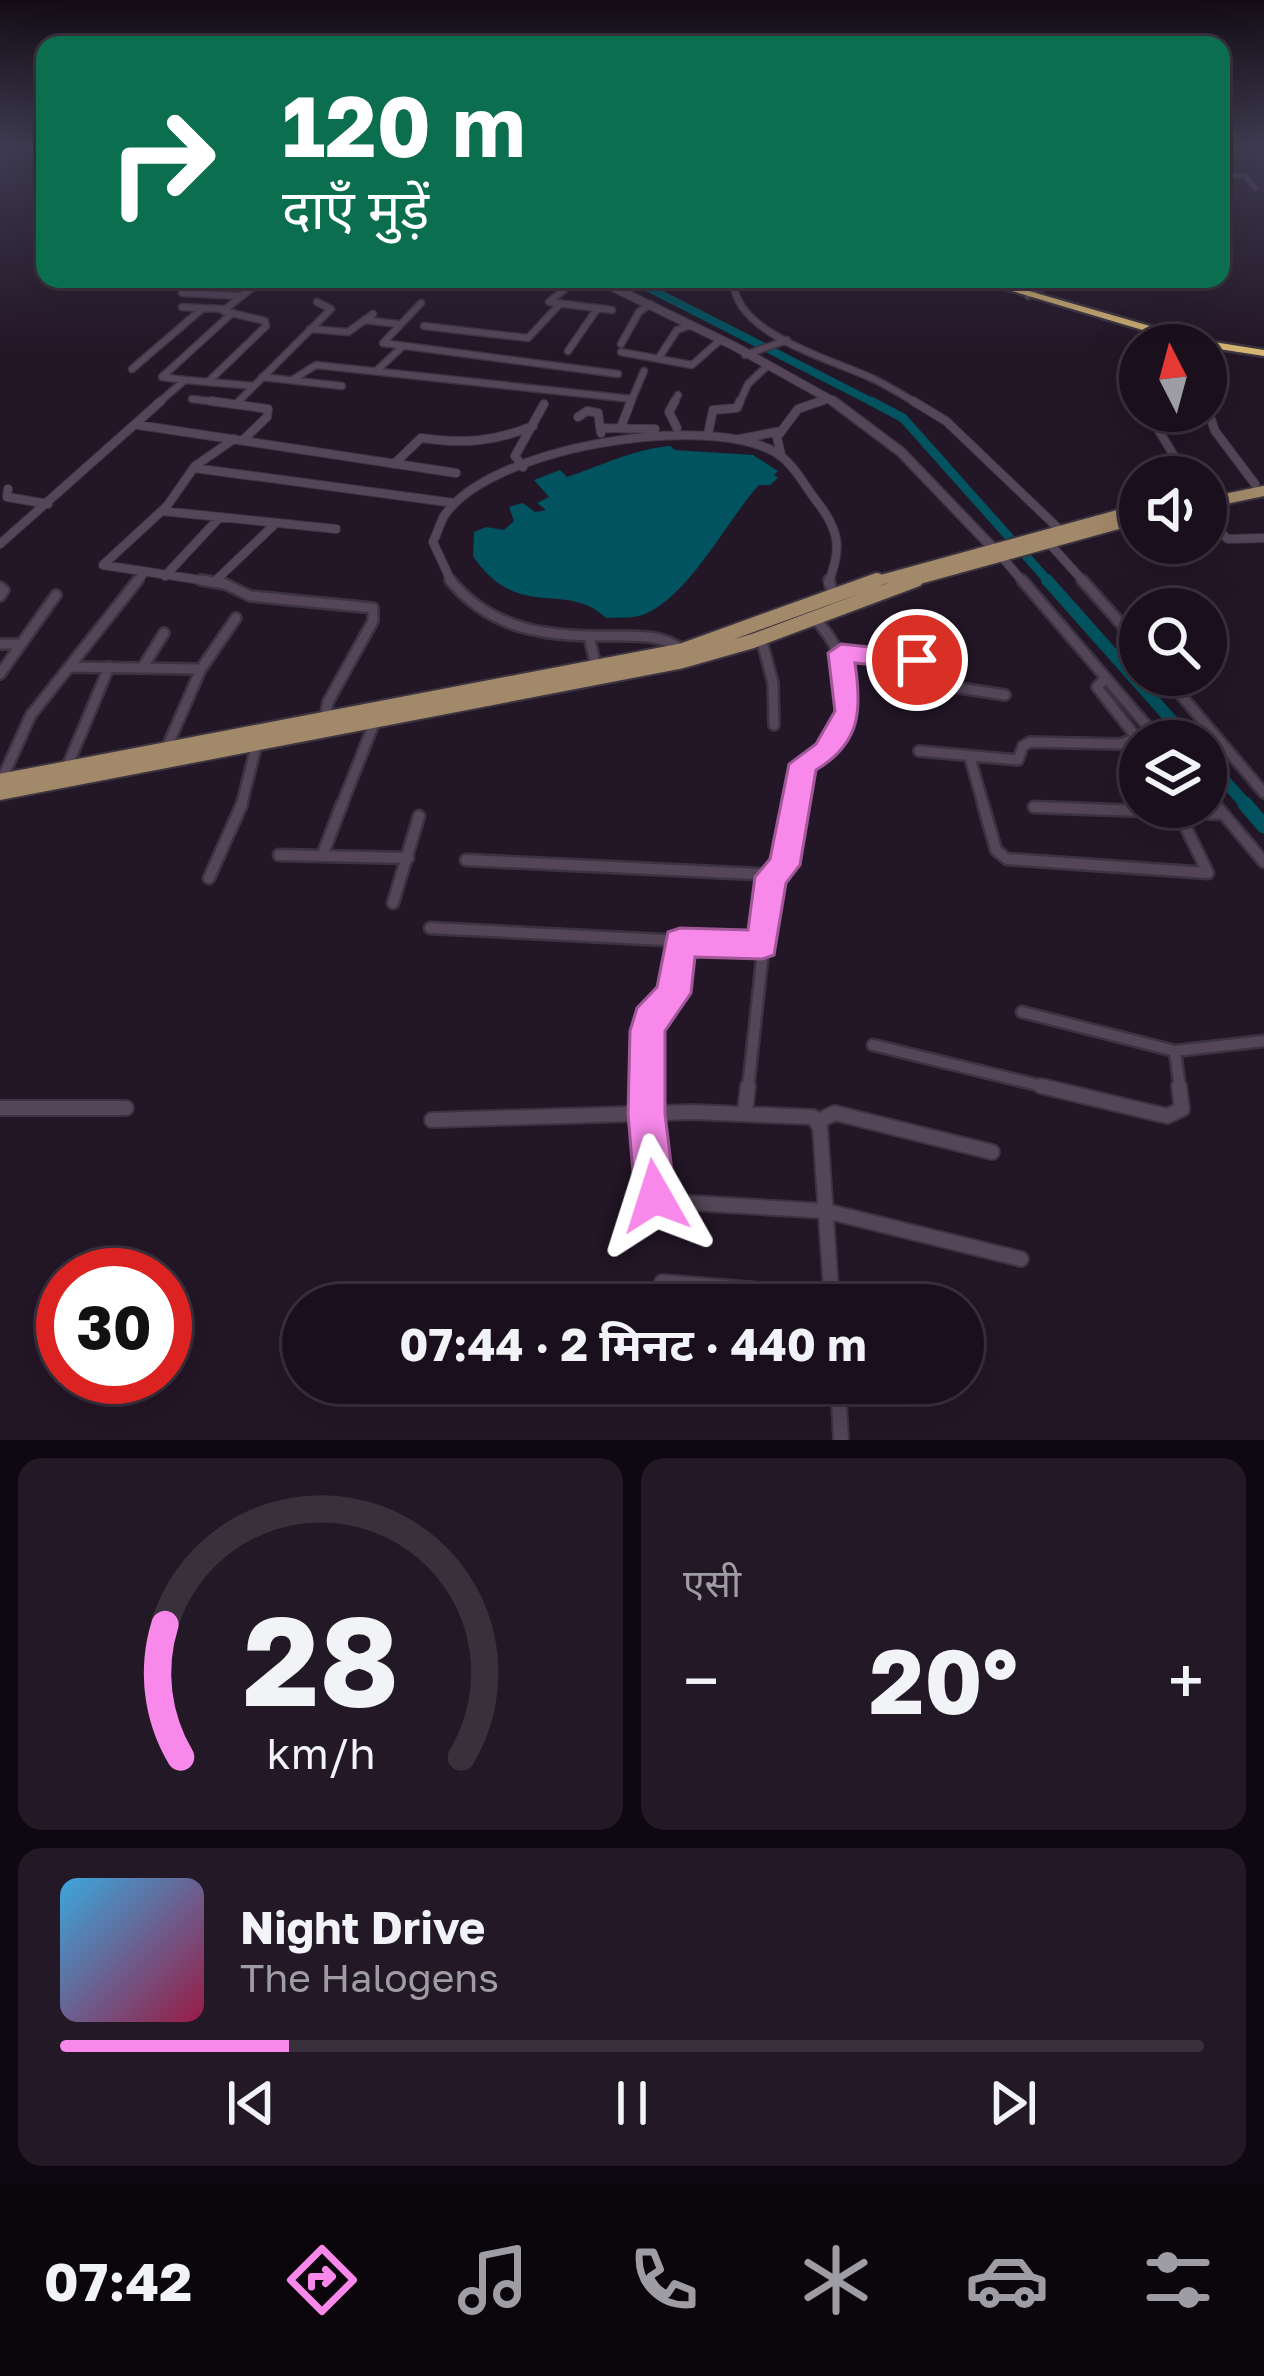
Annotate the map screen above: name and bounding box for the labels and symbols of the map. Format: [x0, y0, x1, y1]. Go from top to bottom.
north arrow [1119, 324, 1227, 432]
pin [866, 609, 968, 711]
position arrow [592, 1133, 718, 1259]
speed limit sign: 30 [36, 1248, 192, 1404]

